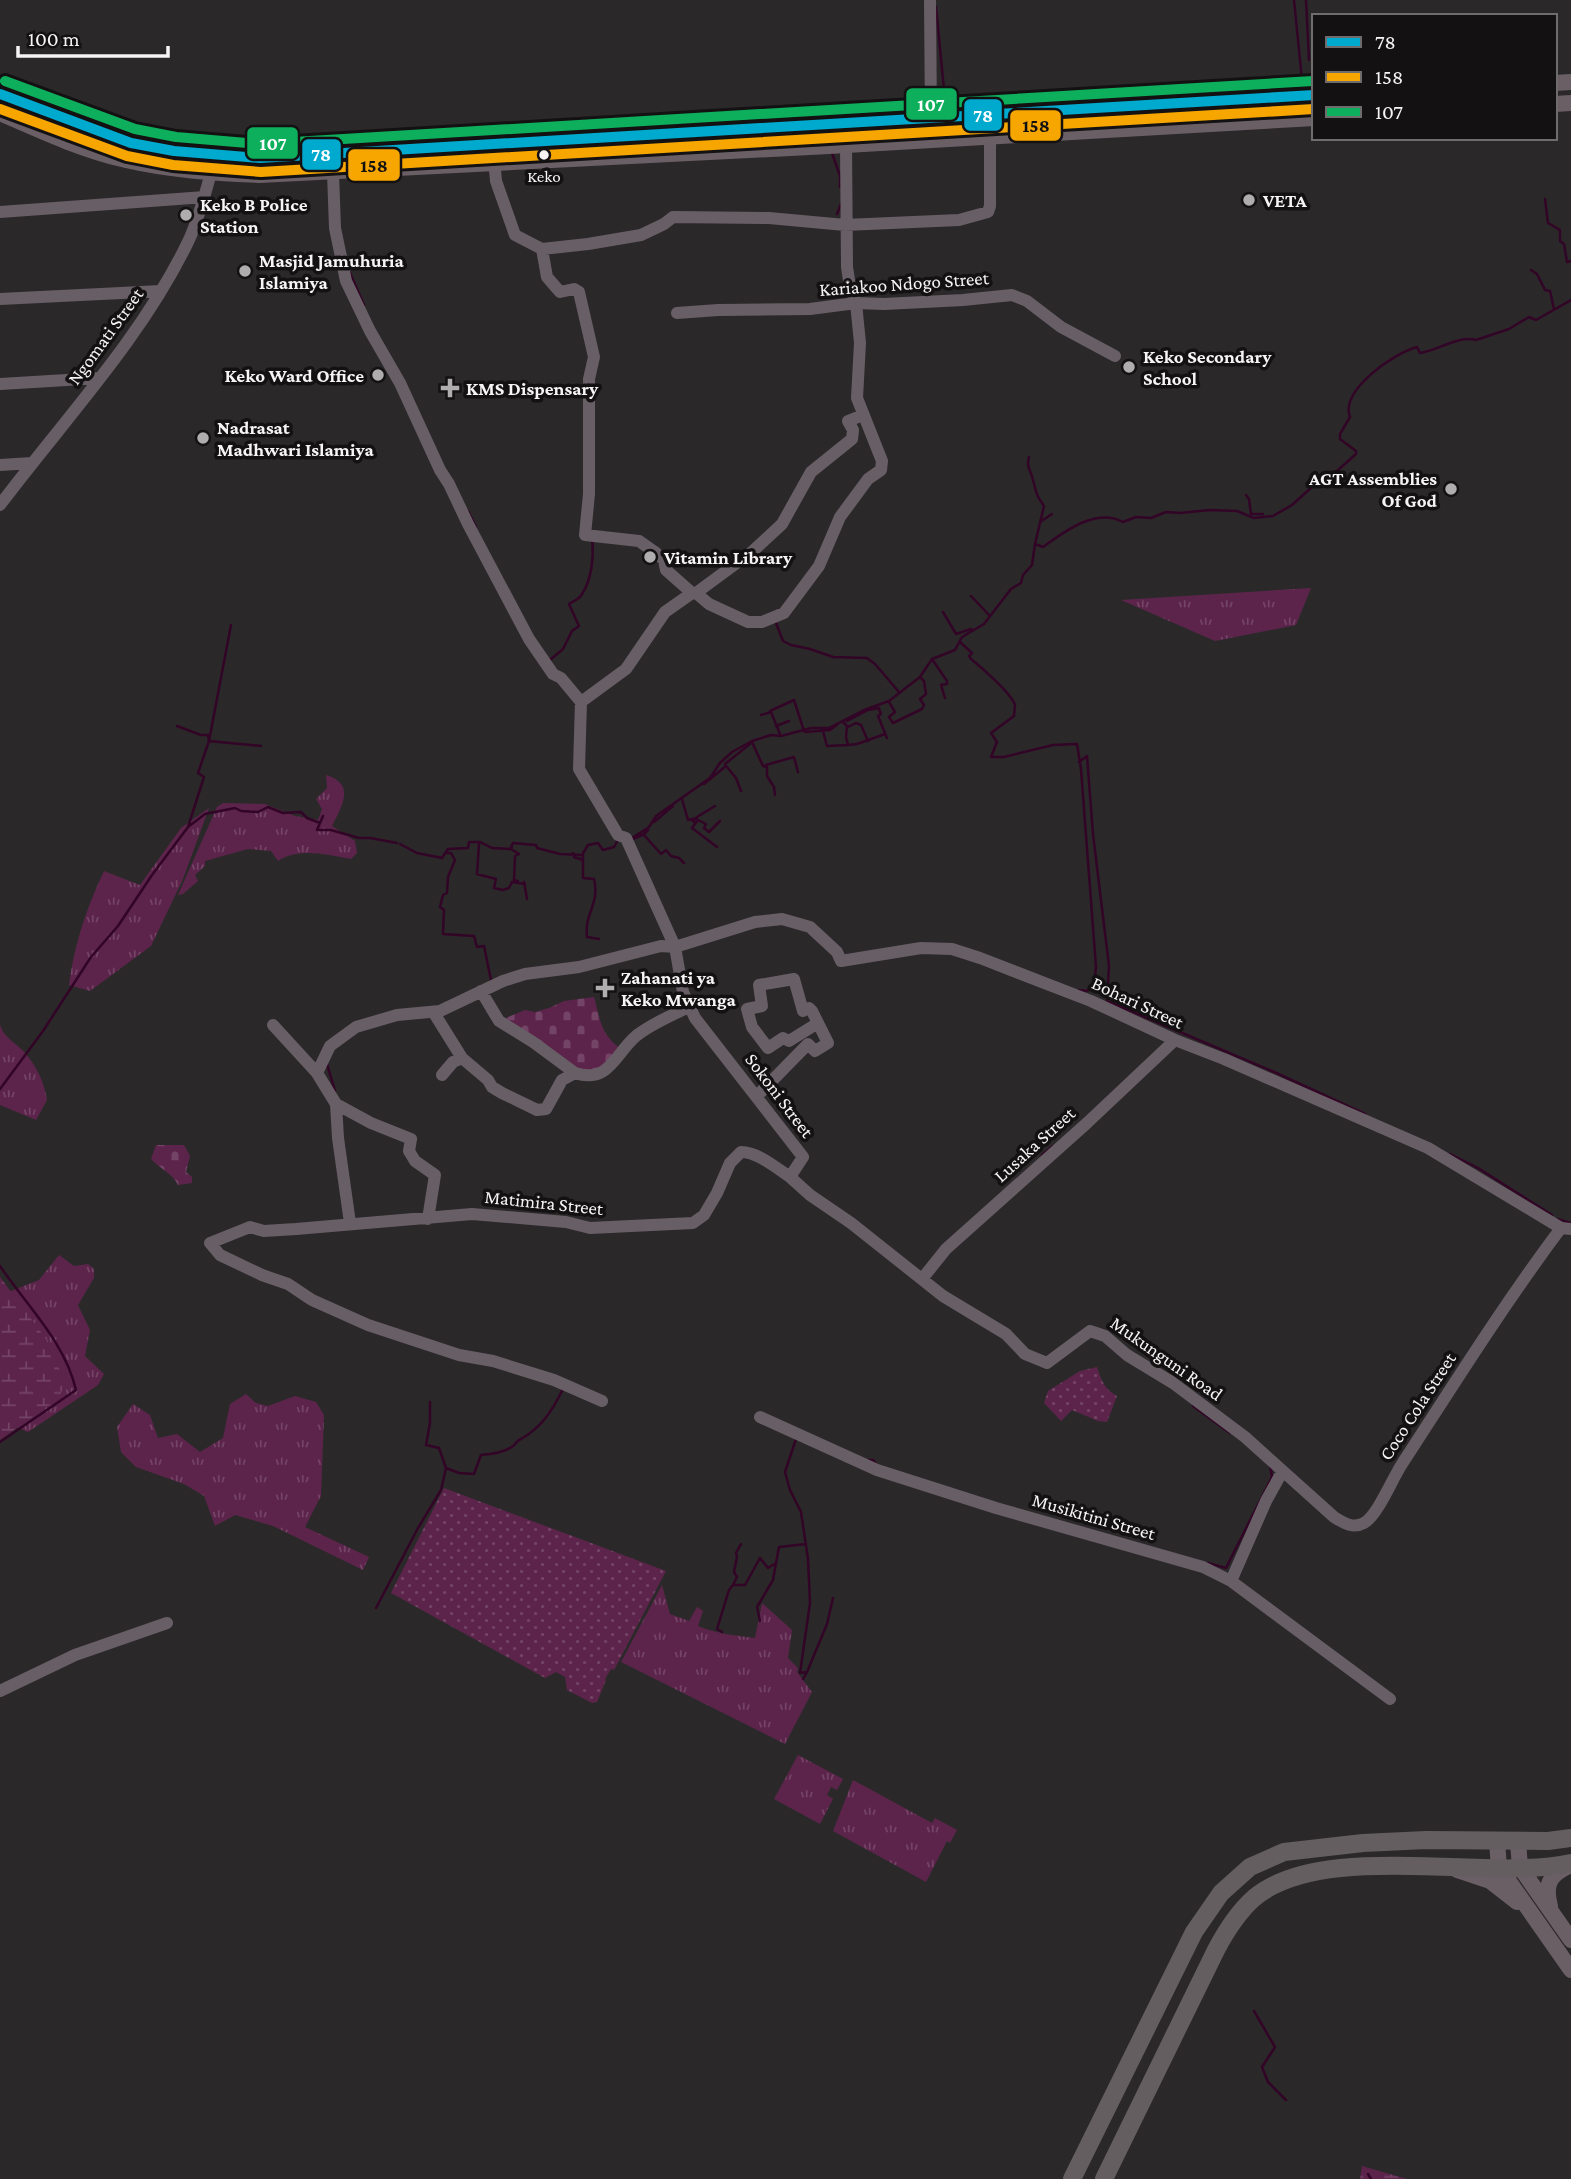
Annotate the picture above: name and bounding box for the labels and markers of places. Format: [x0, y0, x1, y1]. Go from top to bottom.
marker: Keko [537, 148, 551, 162]
place label: Keko [527, 167, 561, 186]
place label: VETA [1262, 190, 1308, 211]
marker: VETA [1241, 192, 1257, 208]
place label: Keko B Police Station [200, 194, 308, 237]
marker: Keko B Police Station [178, 207, 194, 223]
place label: Masjid Jamuhuria Islamiya [259, 250, 405, 293]
marker: Masjid Jamuhuria Islamiya [237, 263, 253, 279]
place label: Keko Secondary School [1143, 346, 1272, 389]
marker: Keko Secondary School [1121, 359, 1137, 375]
place label: Keko Ward Office [225, 365, 364, 386]
marker: Keko Ward Office [370, 367, 386, 383]
marker: KMS Dispensary [440, 378, 460, 398]
place label: KMS Dispensary [466, 378, 599, 399]
place label: Nadrasat Madhwari Islamiya [217, 417, 374, 460]
marker: Nadrasat Madhwari Islamiya [195, 430, 211, 446]
place label: AGT Assemblies Of God [1308, 468, 1438, 511]
marker: AGT Assemblies Of God [1443, 481, 1459, 497]
place label: Vitamin Library [663, 547, 793, 568]
marker: Vitamin Library [642, 549, 658, 565]
place label: Zahanati ya Keko Mwanga [621, 967, 736, 1010]
marker: Zahanati ya Keko Mwanga [595, 978, 615, 998]

